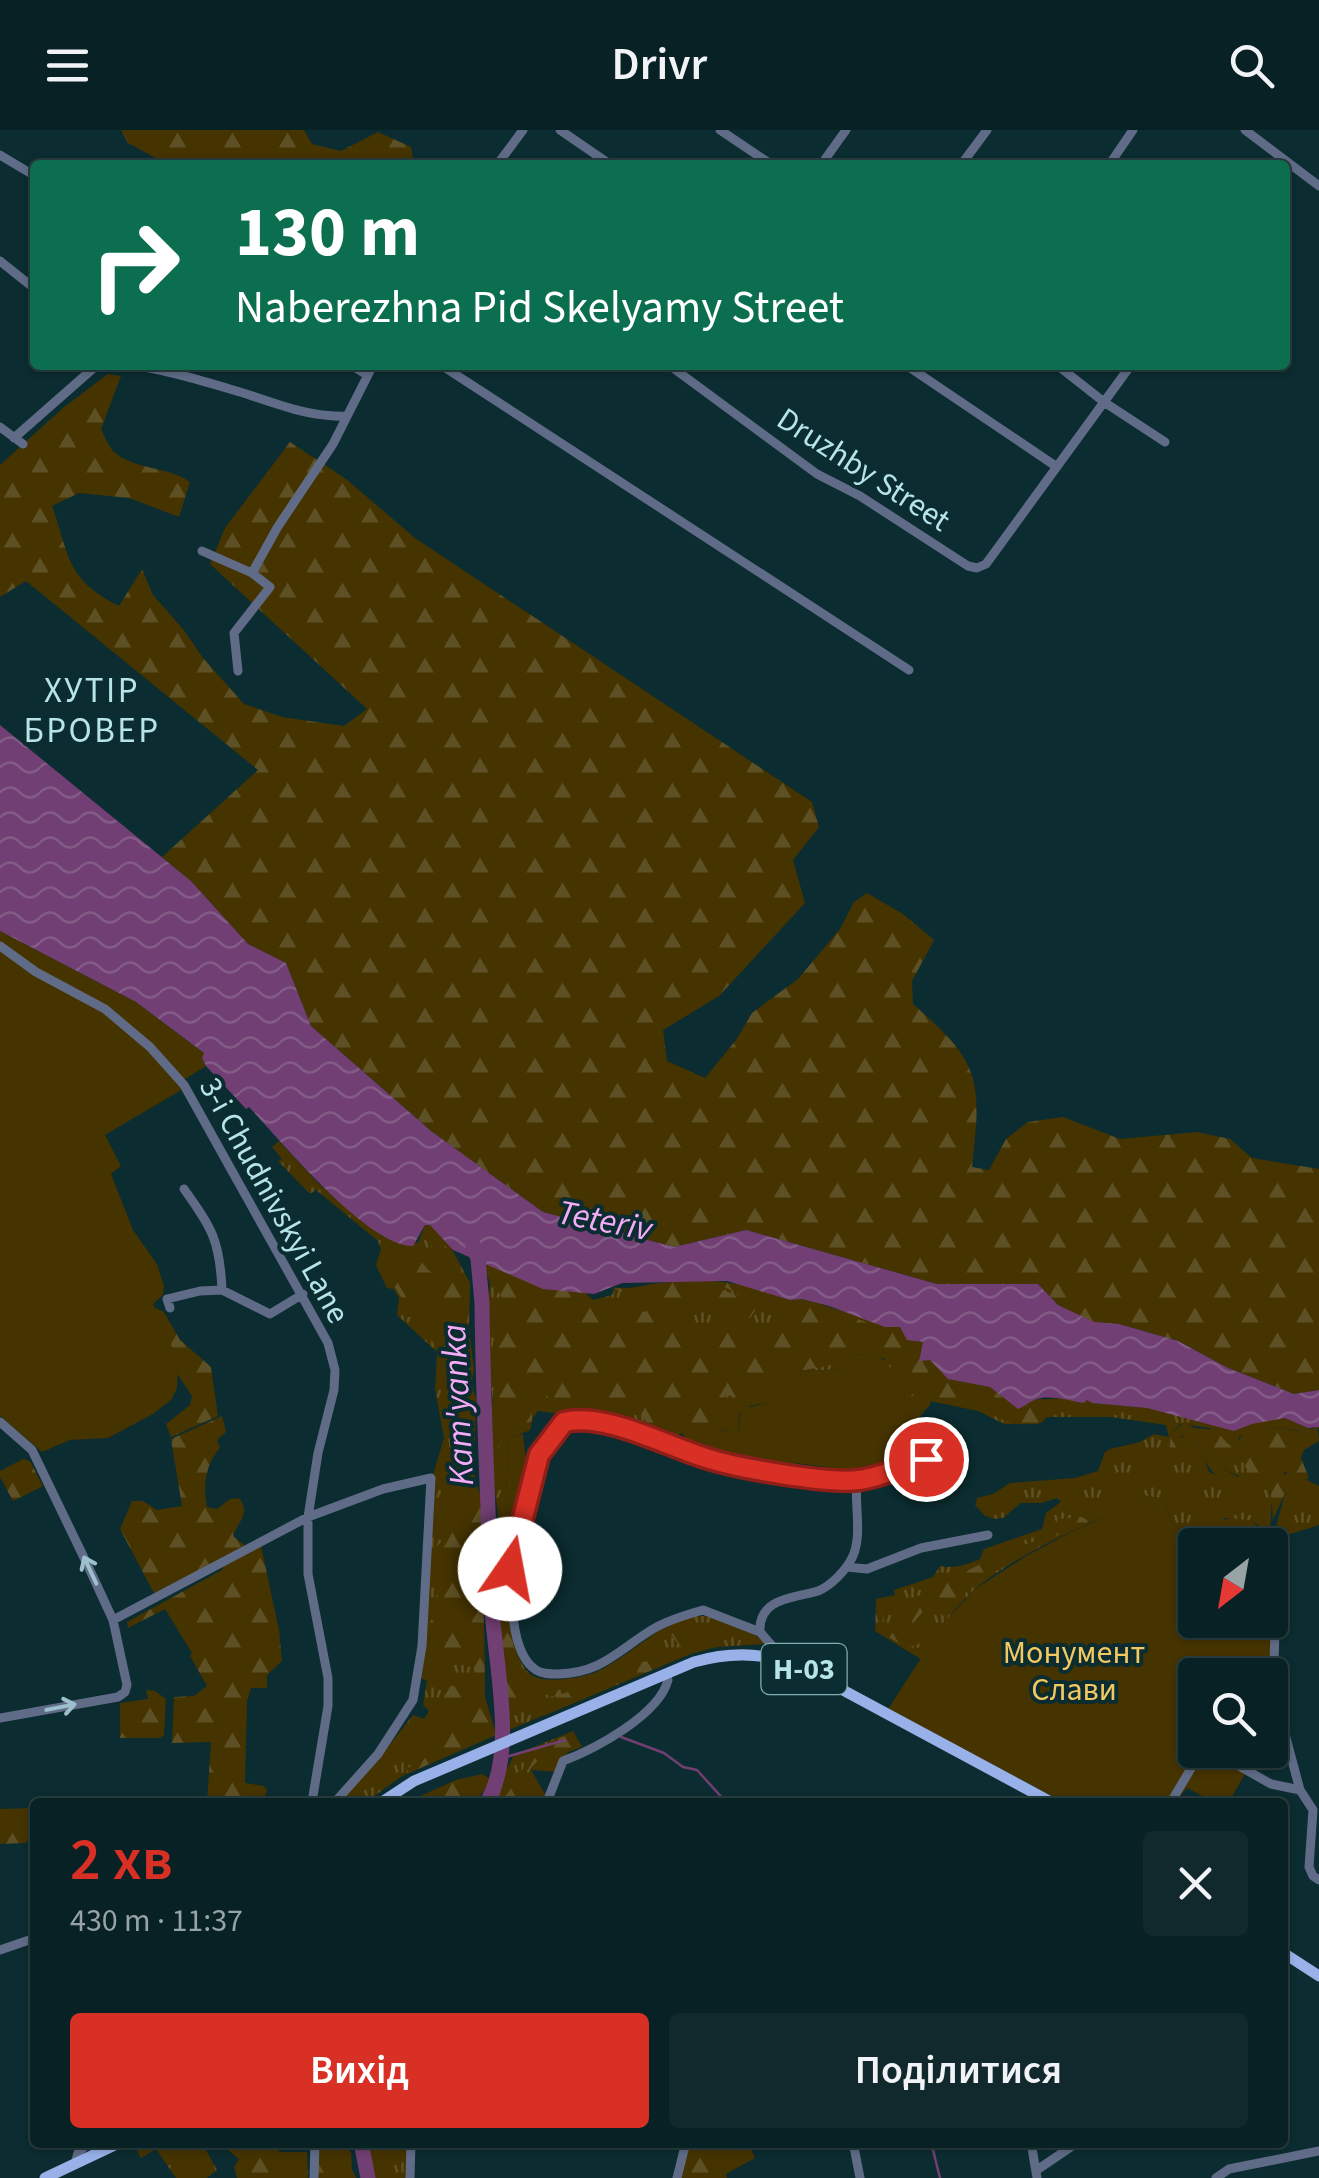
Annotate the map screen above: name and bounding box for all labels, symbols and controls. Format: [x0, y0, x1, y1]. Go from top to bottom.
text: Drivr [612, 33, 707, 97]
icon: menu [40, 38, 95, 93]
icon: search [1224, 38, 1279, 93]
text: 130 m [235, 183, 420, 283]
icon: right [70, 200, 200, 330]
text: Naberezhna Pid Skelyamy Street [235, 276, 844, 340]
street label: Druzhby Street [768, 397, 959, 543]
district label: ХУТІР БРОВЕР [23, 666, 161, 756]
street label: 3-i Chudnivskyi Lane [187, 1069, 361, 1332]
water label: Teteriv [553, 1187, 658, 1255]
water label: Kam'yanka [429, 1323, 487, 1487]
pin [884, 1417, 969, 1502]
icon: arrive [899, 1432, 954, 1487]
position arrow [458, 1517, 562, 1621]
north arrow [1178, 1528, 1288, 1638]
map controls [1178, 1528, 1288, 1768]
one-way arrow [80, 1555, 98, 1586]
park label: Монумент Слави [1003, 1630, 1145, 1713]
road number: Н-03 [762, 1644, 846, 1694]
button: search [1178, 1658, 1288, 1768]
one-way arrow [44, 1696, 76, 1715]
text: 2 хв [70, 1818, 173, 1903]
button: close [1143, 1831, 1248, 1936]
text: 430 m · 11:37 [70, 1898, 243, 1944]
button: Вихід [70, 2013, 649, 2128]
button: Поділитися [669, 2013, 1248, 2128]

